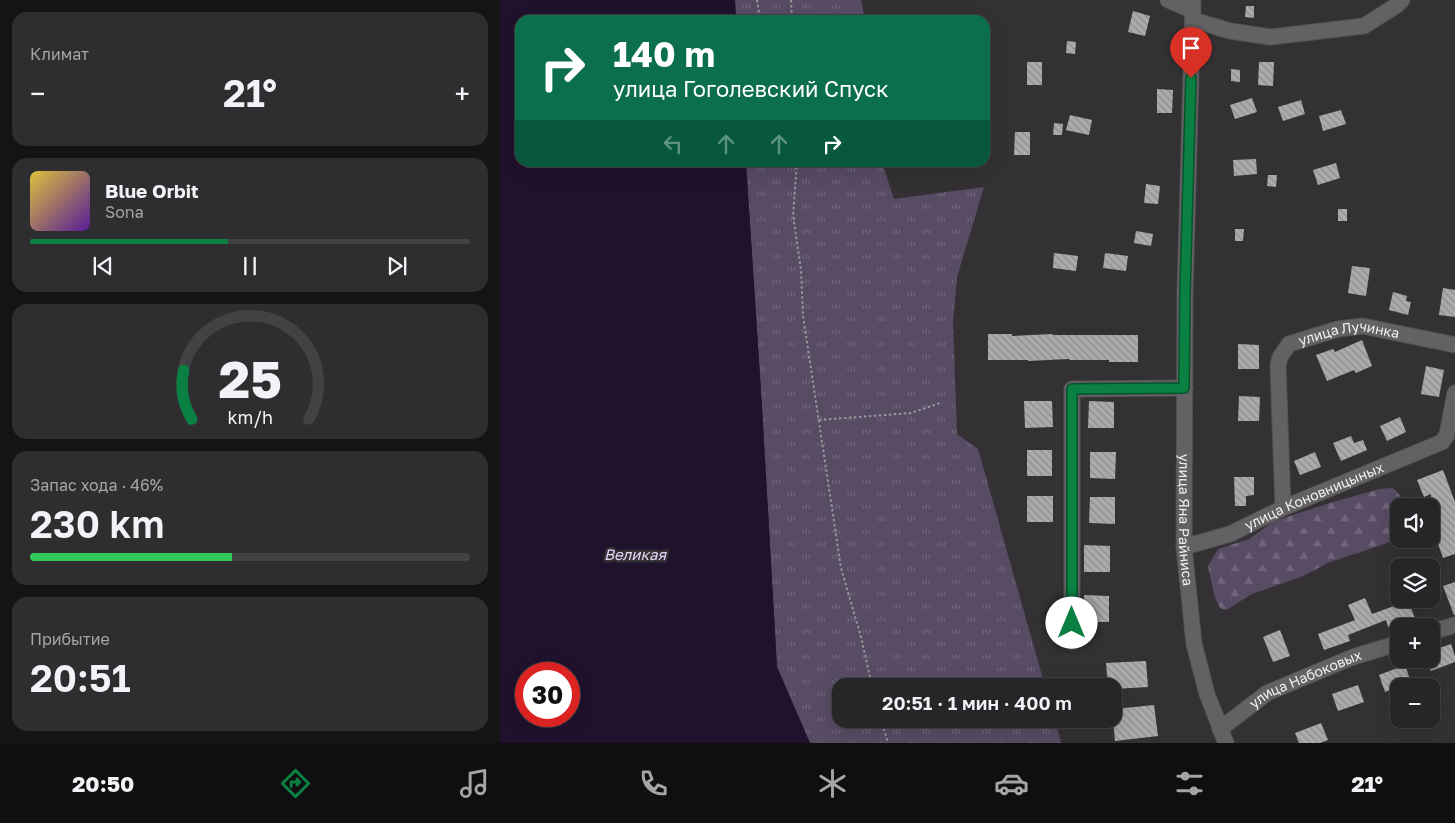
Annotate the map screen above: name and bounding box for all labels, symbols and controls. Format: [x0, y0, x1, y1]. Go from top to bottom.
pin [1170, 27, 1212, 78]
text: 140 m [613, 33, 715, 75]
icon: arrive [1177, 34, 1205, 62]
icon: right [530, 35, 595, 100]
text: Климат [30, 44, 89, 64]
text: 21° [223, 70, 277, 115]
text: улица Гоголевский Спуск [613, 75, 889, 102]
text: − [30, 77, 45, 110]
text: + [455, 77, 470, 110]
icon: left [659, 130, 687, 158]
icon: ahead [712, 130, 740, 158]
icon: ahead [765, 130, 793, 158]
icon: right [818, 130, 846, 158]
text: Blue Orbit [105, 179, 199, 202]
text: Sona [105, 202, 144, 222]
icon: previous [89, 252, 117, 280]
icon: pause [236, 252, 264, 280]
icon: next [383, 252, 411, 280]
street label: улица Лучинка [1296, 316, 1401, 349]
text: 25 [218, 347, 282, 409]
text: km/h [227, 406, 273, 428]
street label: улица Яна Райниса [1176, 454, 1197, 587]
street label: улица Коновницыных [1242, 458, 1386, 534]
text: Запас хода · 46% [30, 475, 163, 495]
map controls [1390, 498, 1440, 728]
button: sound [1390, 498, 1440, 548]
text: 230 km [30, 501, 165, 546]
water label: Великая [604, 545, 667, 563]
button: layers [1390, 558, 1440, 608]
position arrow [1045, 596, 1097, 648]
button: + [1390, 618, 1440, 668]
text: Прибытие [30, 629, 110, 649]
street label: улица Набоковых [1246, 646, 1364, 712]
text: 20:51 [30, 655, 131, 700]
speed limit sign: 30 [515, 662, 580, 727]
button: − [1390, 678, 1440, 728]
text: 20:51 · 1 мин · 400 m [882, 691, 1072, 714]
icon: directions [278, 766, 313, 801]
icon: music [457, 766, 492, 801]
icon: phone [636, 766, 671, 801]
icon: climate [815, 766, 850, 801]
icon: car [994, 766, 1029, 801]
icon: filters [1172, 766, 1207, 801]
text: 20:50 [72, 770, 134, 797]
text: 21° [1351, 770, 1383, 797]

